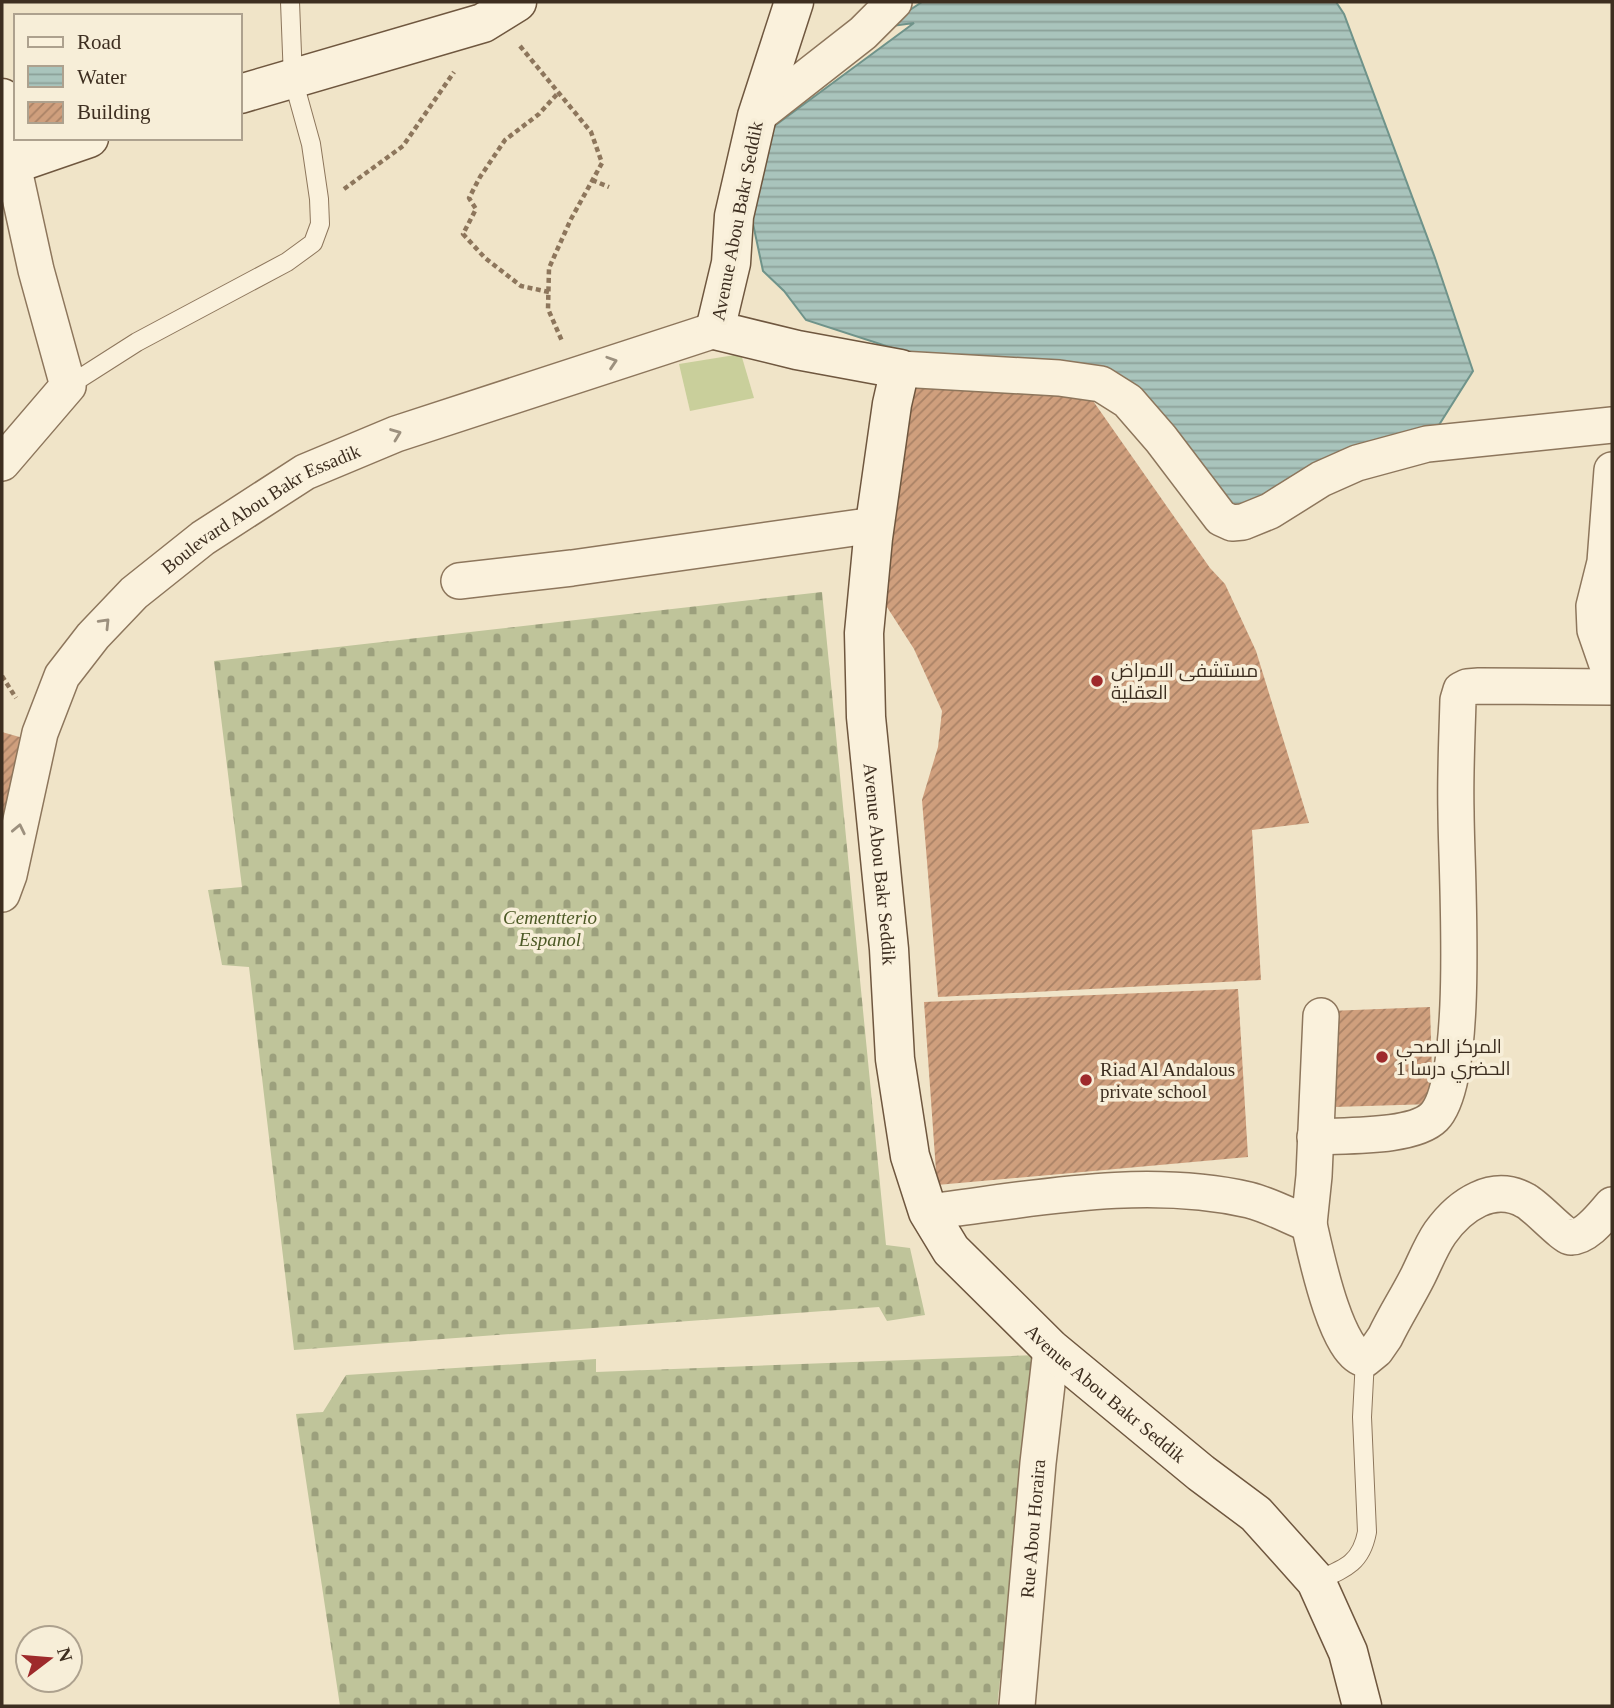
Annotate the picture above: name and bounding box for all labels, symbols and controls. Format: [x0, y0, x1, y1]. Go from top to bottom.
legend [14, 14, 242, 140]
text: Road [77, 30, 122, 54]
text: Water [77, 65, 127, 89]
text: Building [77, 100, 151, 124]
street label: Avenue Abou Bakr Seddik [707, 119, 767, 323]
one-way arrow [606, 355, 618, 370]
one-way arrow [390, 428, 402, 442]
street label: Boulevard Abou Bakr Essadik [157, 439, 364, 578]
one-way arrow [97, 618, 110, 631]
place label: مستشفى الامراض العقلية [1111, 660, 1258, 703]
marker: مستشفى الامراض العقلية [1089, 673, 1105, 689]
street label: Avenue Abou Bakr Seddik [860, 762, 900, 966]
one-way arrow [11, 823, 26, 835]
park label: Cementterio Espanol [503, 907, 597, 950]
place label: المركز الصحي الحضري درسا 1 [1396, 1036, 1511, 1083]
marker: المركز الصحي الحضري درسا 1 [1374, 1049, 1390, 1065]
place label: Riad Al Andalous private school [1100, 1059, 1235, 1102]
marker: Riad Al Andalous private school [1078, 1072, 1094, 1088]
street label: Avenue Abou Bakr Seddik [1021, 1320, 1190, 1467]
street label: Rue Abou Horaira [1016, 1458, 1049, 1599]
north arrow [14, 1624, 84, 1694]
text: N [53, 1645, 77, 1664]

